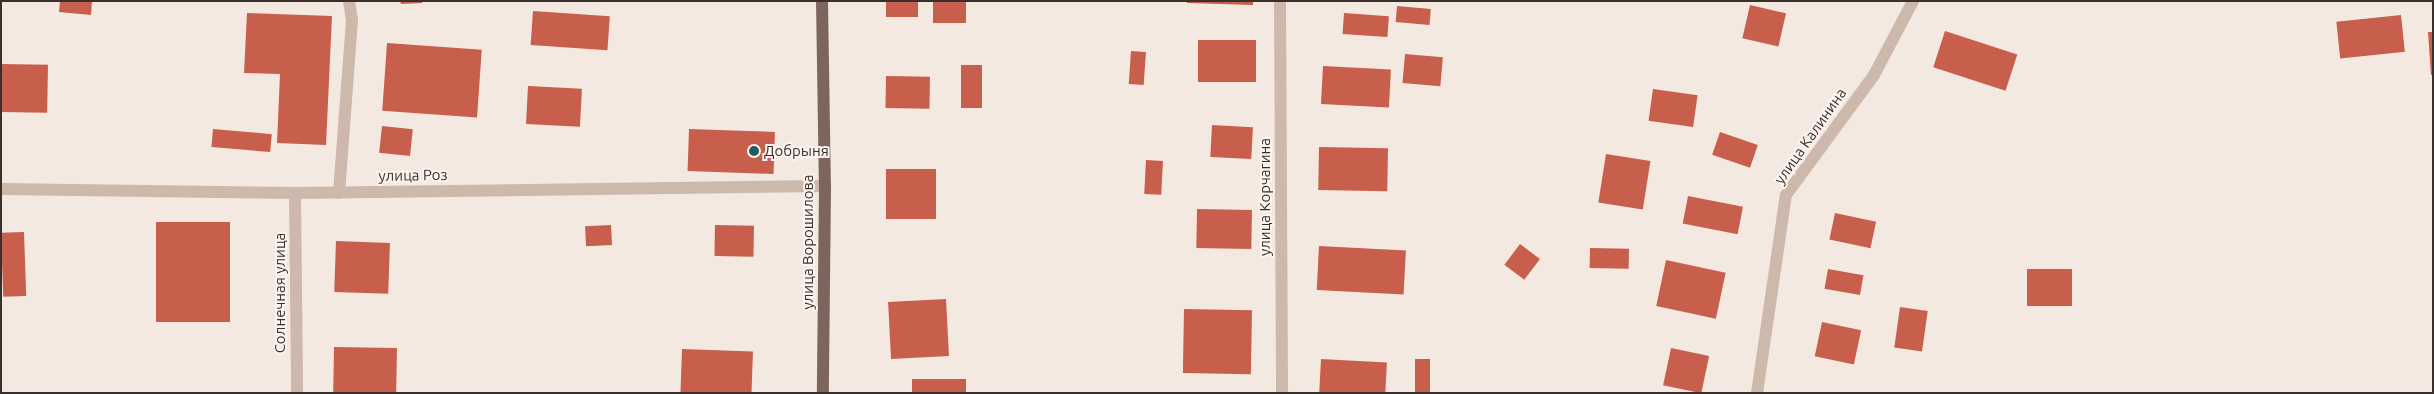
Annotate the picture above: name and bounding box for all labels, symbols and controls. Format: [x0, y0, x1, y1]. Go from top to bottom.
street label: улица Калинина [1770, 85, 1850, 187]
street label: улица Корчагина [1256, 138, 1274, 256]
place label: Добрыня [764, 142, 829, 160]
marker: Добрыня [748, 145, 760, 157]
street label: улица Роз [378, 165, 448, 185]
street label: улица Ворошилова [799, 175, 817, 309]
street label: Солнечная улица [271, 233, 289, 353]

